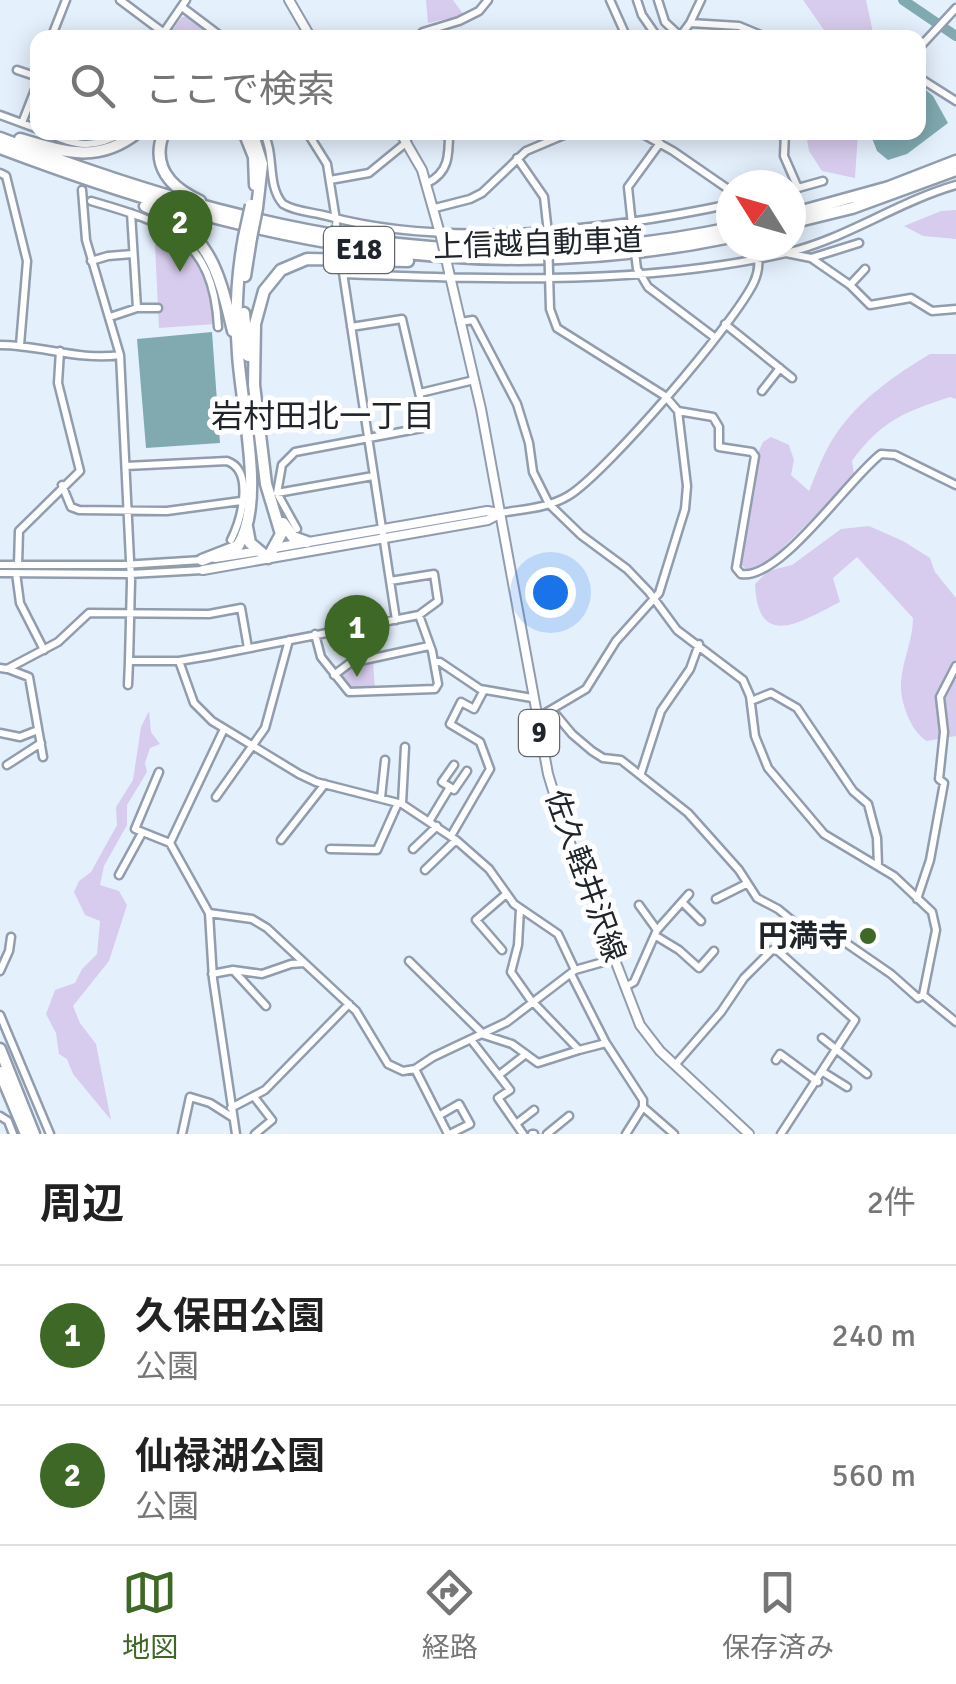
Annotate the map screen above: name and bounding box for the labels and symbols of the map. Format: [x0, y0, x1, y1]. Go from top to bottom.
north arrow [716, 170, 806, 260]
pin: 2 [148, 190, 212, 272]
street label: 上信越自動車道 [432, 222, 644, 266]
road number: E18 [324, 227, 394, 273]
district label: 岩村田北一丁目 [211, 397, 435, 436]
your location [525, 567, 576, 618]
pin: 1 [324, 594, 390, 677]
road number: 9 [519, 710, 559, 756]
street label: 佐久軽井沢線 [537, 785, 633, 967]
place label: 円満寺 [758, 918, 848, 955]
marker: 円満寺 [857, 925, 879, 947]

